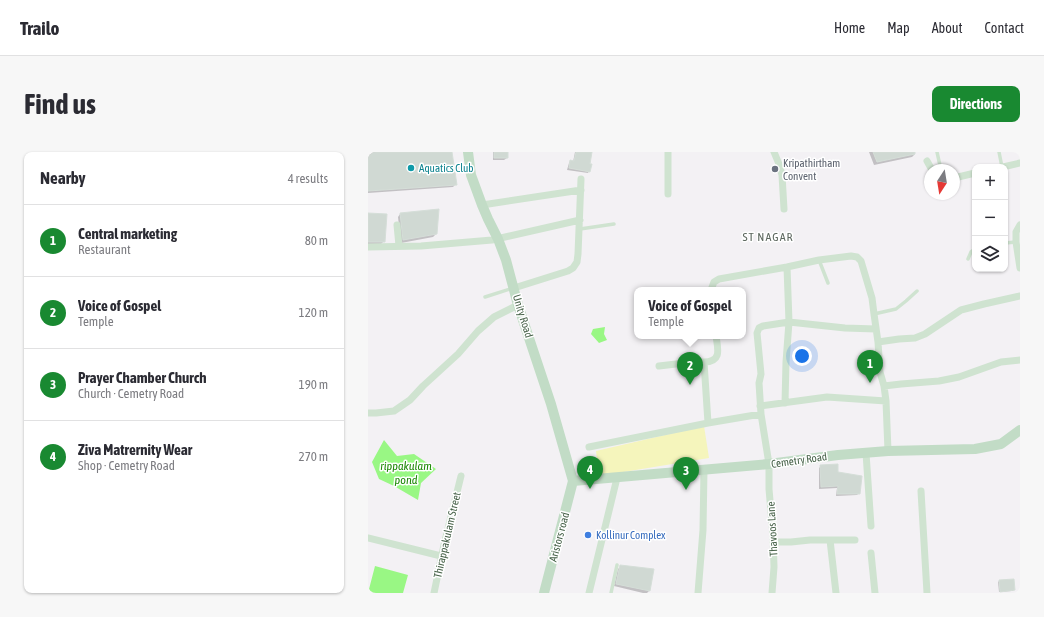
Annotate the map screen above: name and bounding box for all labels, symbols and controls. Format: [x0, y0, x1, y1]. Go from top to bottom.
text: Trailo [20, 17, 59, 39]
text: Home [834, 20, 865, 36]
text: Map [887, 20, 910, 36]
text: About [932, 20, 963, 36]
text: Contact [985, 20, 1024, 36]
button: Directions [932, 86, 1020, 122]
text: Find us [24, 88, 96, 120]
place label: Kripathirtham Convent [783, 157, 840, 182]
place label: Aquatics Club [419, 162, 474, 174]
marker: Aquatics Club [406, 163, 416, 173]
marker: Kripathirtham Convent [770, 164, 780, 174]
north arrow [924, 164, 960, 200]
map controls [972, 164, 1008, 272]
button: + [972, 164, 1008, 200]
text: Nearby [40, 168, 86, 188]
text: 4 results [288, 171, 328, 186]
button: − [972, 200, 1008, 236]
text: Central marketing [78, 225, 177, 242]
district label: ST NAGAR [742, 230, 794, 244]
text: 1 [50, 233, 56, 248]
text: 80 m [305, 233, 328, 248]
button: layers [972, 236, 1008, 272]
text: Restaurant [78, 242, 131, 257]
popup [634, 287, 746, 339]
street label: Unity Road [511, 293, 535, 339]
text: Voice of Gospel [78, 297, 161, 314]
text: Voice of Gospel [648, 297, 732, 314]
text: 2 [50, 305, 56, 320]
text: 120 m [299, 305, 328, 320]
text: Temple [78, 314, 114, 329]
text: Temple [648, 314, 684, 329]
your location [792, 346, 812, 366]
pin: 1 [857, 350, 883, 383]
pin: 2 [677, 352, 703, 385]
text: Prayer Chamber Church [78, 369, 207, 386]
text: 3 [50, 377, 56, 392]
text: 190 m [299, 377, 328, 392]
text: Church · Cemetry Road [78, 386, 184, 401]
text: Ziva Matrernity Wear [78, 441, 192, 458]
text: 4 [50, 449, 56, 464]
text: 270 m [299, 449, 328, 464]
street label: Cemetry Road [770, 450, 828, 470]
pin: 4 [577, 456, 603, 489]
pin: 3 [673, 457, 699, 490]
text: Shop · Cemetry Road [78, 458, 175, 473]
water label: rippakulam pond [380, 459, 432, 487]
street label: Thirappakulam Street [431, 491, 463, 579]
street label: Thavoos Lane [765, 501, 779, 557]
street label: Aristors road [547, 511, 571, 563]
place label: Kollinur Complex [596, 529, 666, 541]
marker: Kollinur Complex [583, 530, 593, 540]

